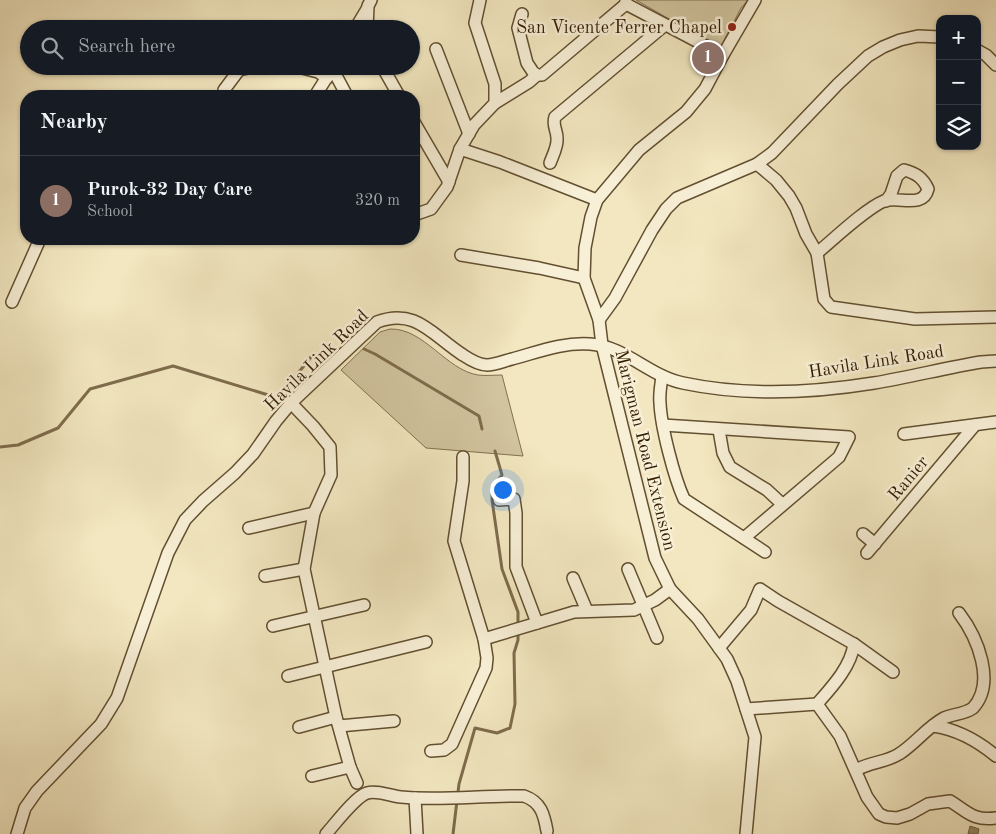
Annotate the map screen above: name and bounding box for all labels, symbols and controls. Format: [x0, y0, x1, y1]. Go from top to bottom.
map controls [936, 15, 981, 150]
button: + [936, 15, 981, 60]
place label: San Vicente Ferrer Chapel [516, 19, 722, 37]
search box [20, 20, 420, 75]
marker: San Vicente Ferrer Chapel [726, 21, 738, 33]
icon: search [38, 34, 66, 62]
text: Search here [78, 38, 175, 57]
pin: 1 [692, 39, 724, 77]
button: − [936, 60, 981, 105]
button: layers [936, 105, 981, 150]
text: Nearby [40, 112, 108, 133]
text: Purok-32 Day Care [87, 181, 252, 200]
text: 1 [51, 193, 61, 209]
text: 320 m [355, 193, 400, 209]
text: School [87, 204, 133, 220]
street label: Havila Link Road [261, 307, 372, 415]
street label: Havila Link Road [807, 342, 945, 382]
street label: Marigman Road Extension [611, 348, 679, 553]
street label: Ranier [885, 452, 933, 504]
your location [490, 477, 516, 503]

